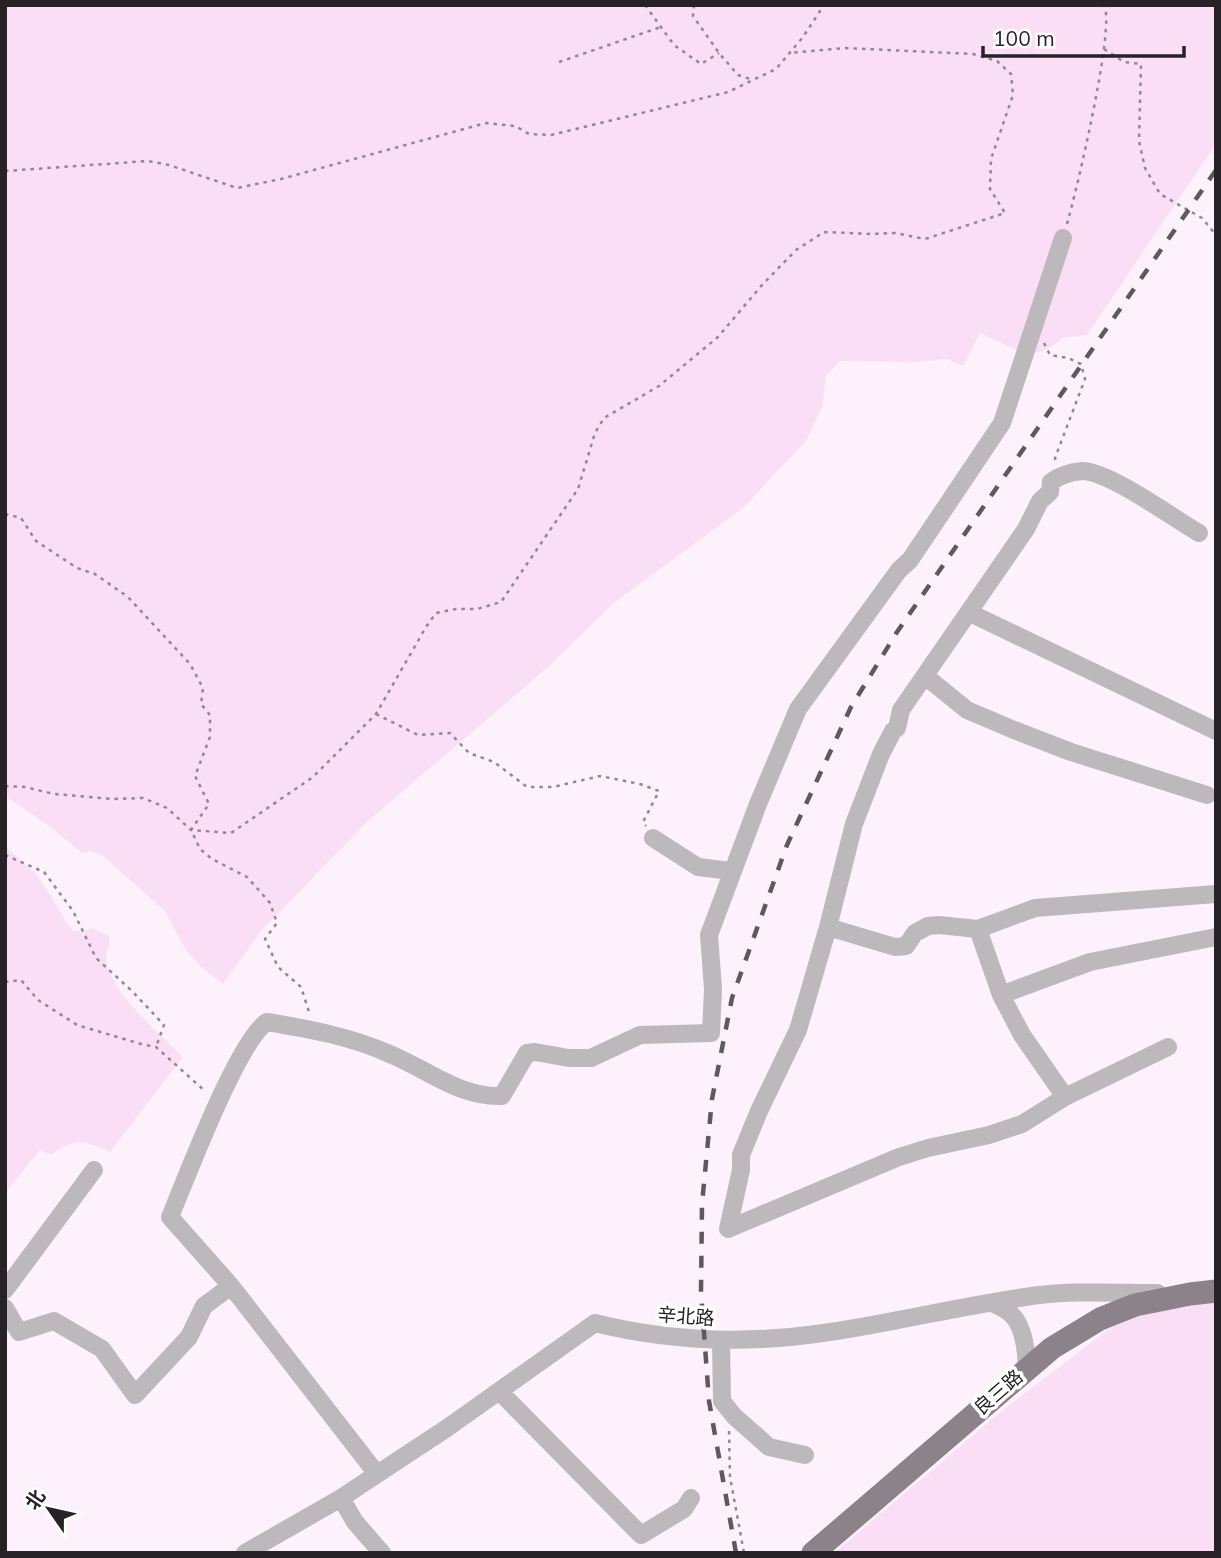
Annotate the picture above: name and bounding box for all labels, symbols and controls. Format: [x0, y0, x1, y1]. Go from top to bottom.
scale bar [983, 14, 1184, 58]
text: 100 m [993, 25, 1055, 51]
street label: 辛北路 [657, 1302, 715, 1330]
street label: 良三路 [969, 1364, 1027, 1420]
north arrow [14, 1474, 84, 1544]
text: 北 [20, 1485, 50, 1514]

